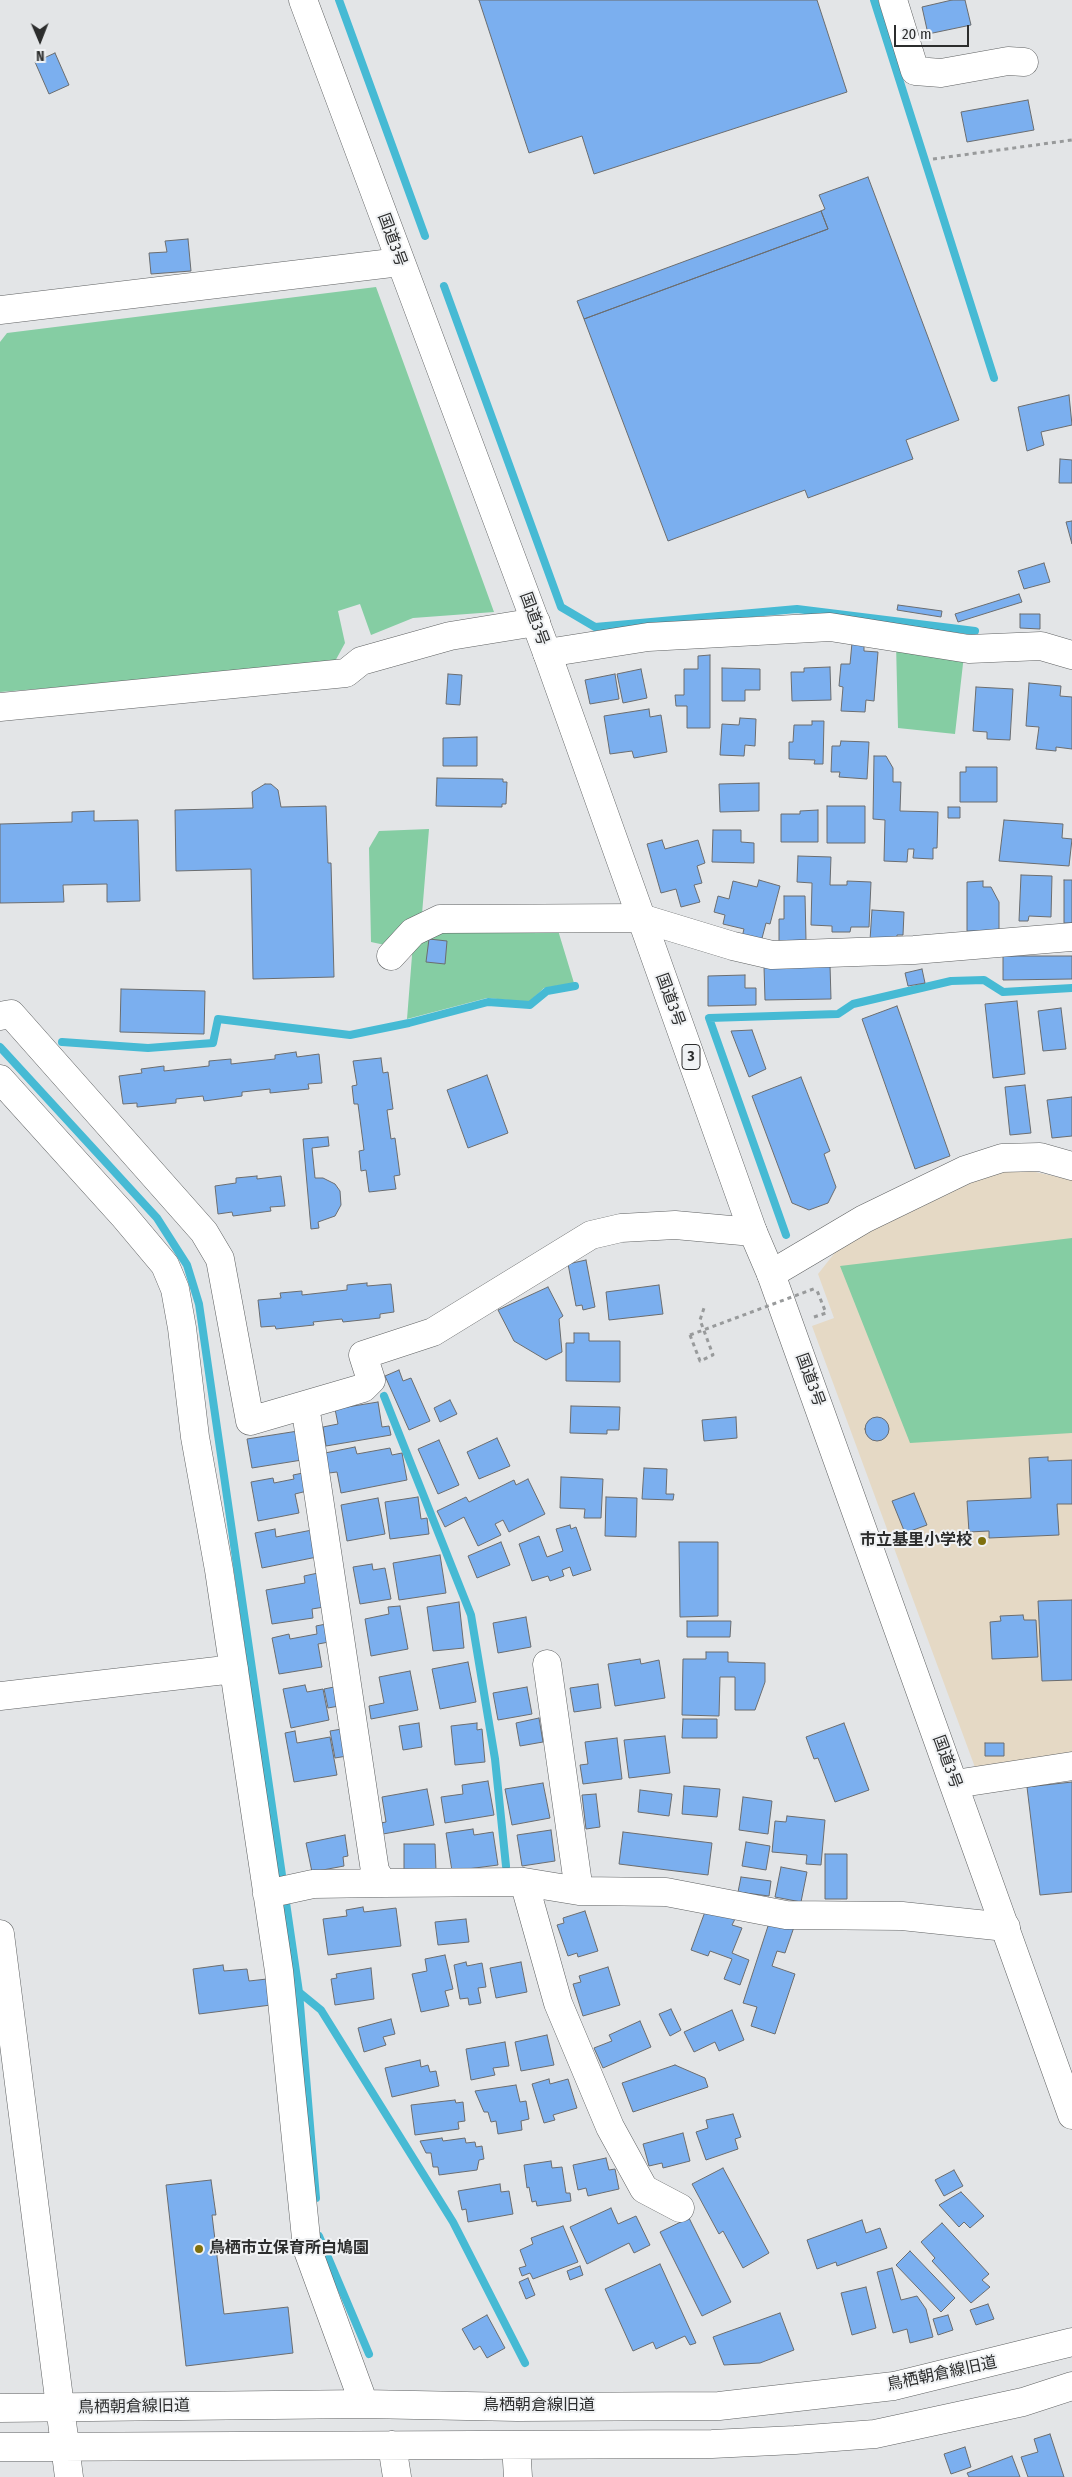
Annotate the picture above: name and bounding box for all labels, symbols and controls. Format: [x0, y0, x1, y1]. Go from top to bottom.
north arrow [15, 15, 65, 65]
scale bar [897, 15, 972, 47]
text: 20 m [902, 25, 932, 43]
text: N [36, 47, 45, 64]
street label: 国道3号 [374, 211, 410, 269]
street label: 国道3号 [516, 590, 552, 648]
street label: 国道3号 [652, 971, 688, 1029]
road number: 3 [682, 1044, 700, 1070]
street label: 国道3号 [792, 1351, 828, 1409]
place label: 市立基里小学校 [860, 1531, 972, 1551]
marker: 市立基里小学校 [976, 1535, 988, 1547]
street label: 国道3号 [929, 1733, 965, 1791]
place label: 鳥栖市立保育所白鳩園 [209, 2239, 369, 2259]
marker: 鳥栖市立保育所白鳩園 [193, 2243, 205, 2255]
street label: 鳥栖朝倉線旧道 [885, 2353, 999, 2395]
street label: 鳥栖朝倉線旧道 [78, 2396, 190, 2418]
street label: 鳥栖朝倉線旧道 [483, 2396, 595, 2416]

